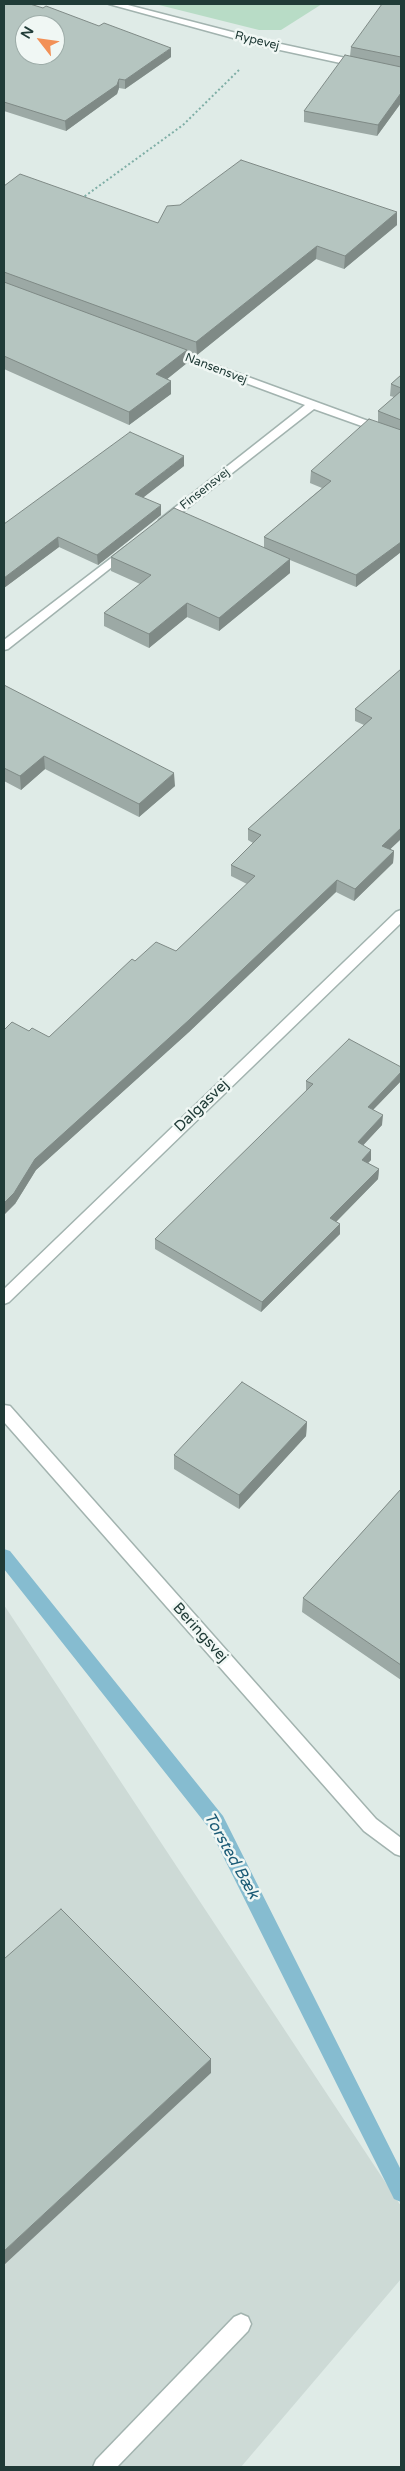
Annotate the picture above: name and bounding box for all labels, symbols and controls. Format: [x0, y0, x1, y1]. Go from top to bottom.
north arrow [15, 15, 65, 65]
text: N [17, 24, 38, 42]
street label: Rypevej [233, 29, 281, 53]
street label: Nansensvej [183, 351, 249, 387]
street label: Finsensvej [177, 465, 233, 513]
street label: Dalgasvej [171, 1076, 233, 1136]
street label: Beringsvej [168, 1599, 232, 1667]
water label: Torsted Bæk [199, 1809, 263, 1903]

